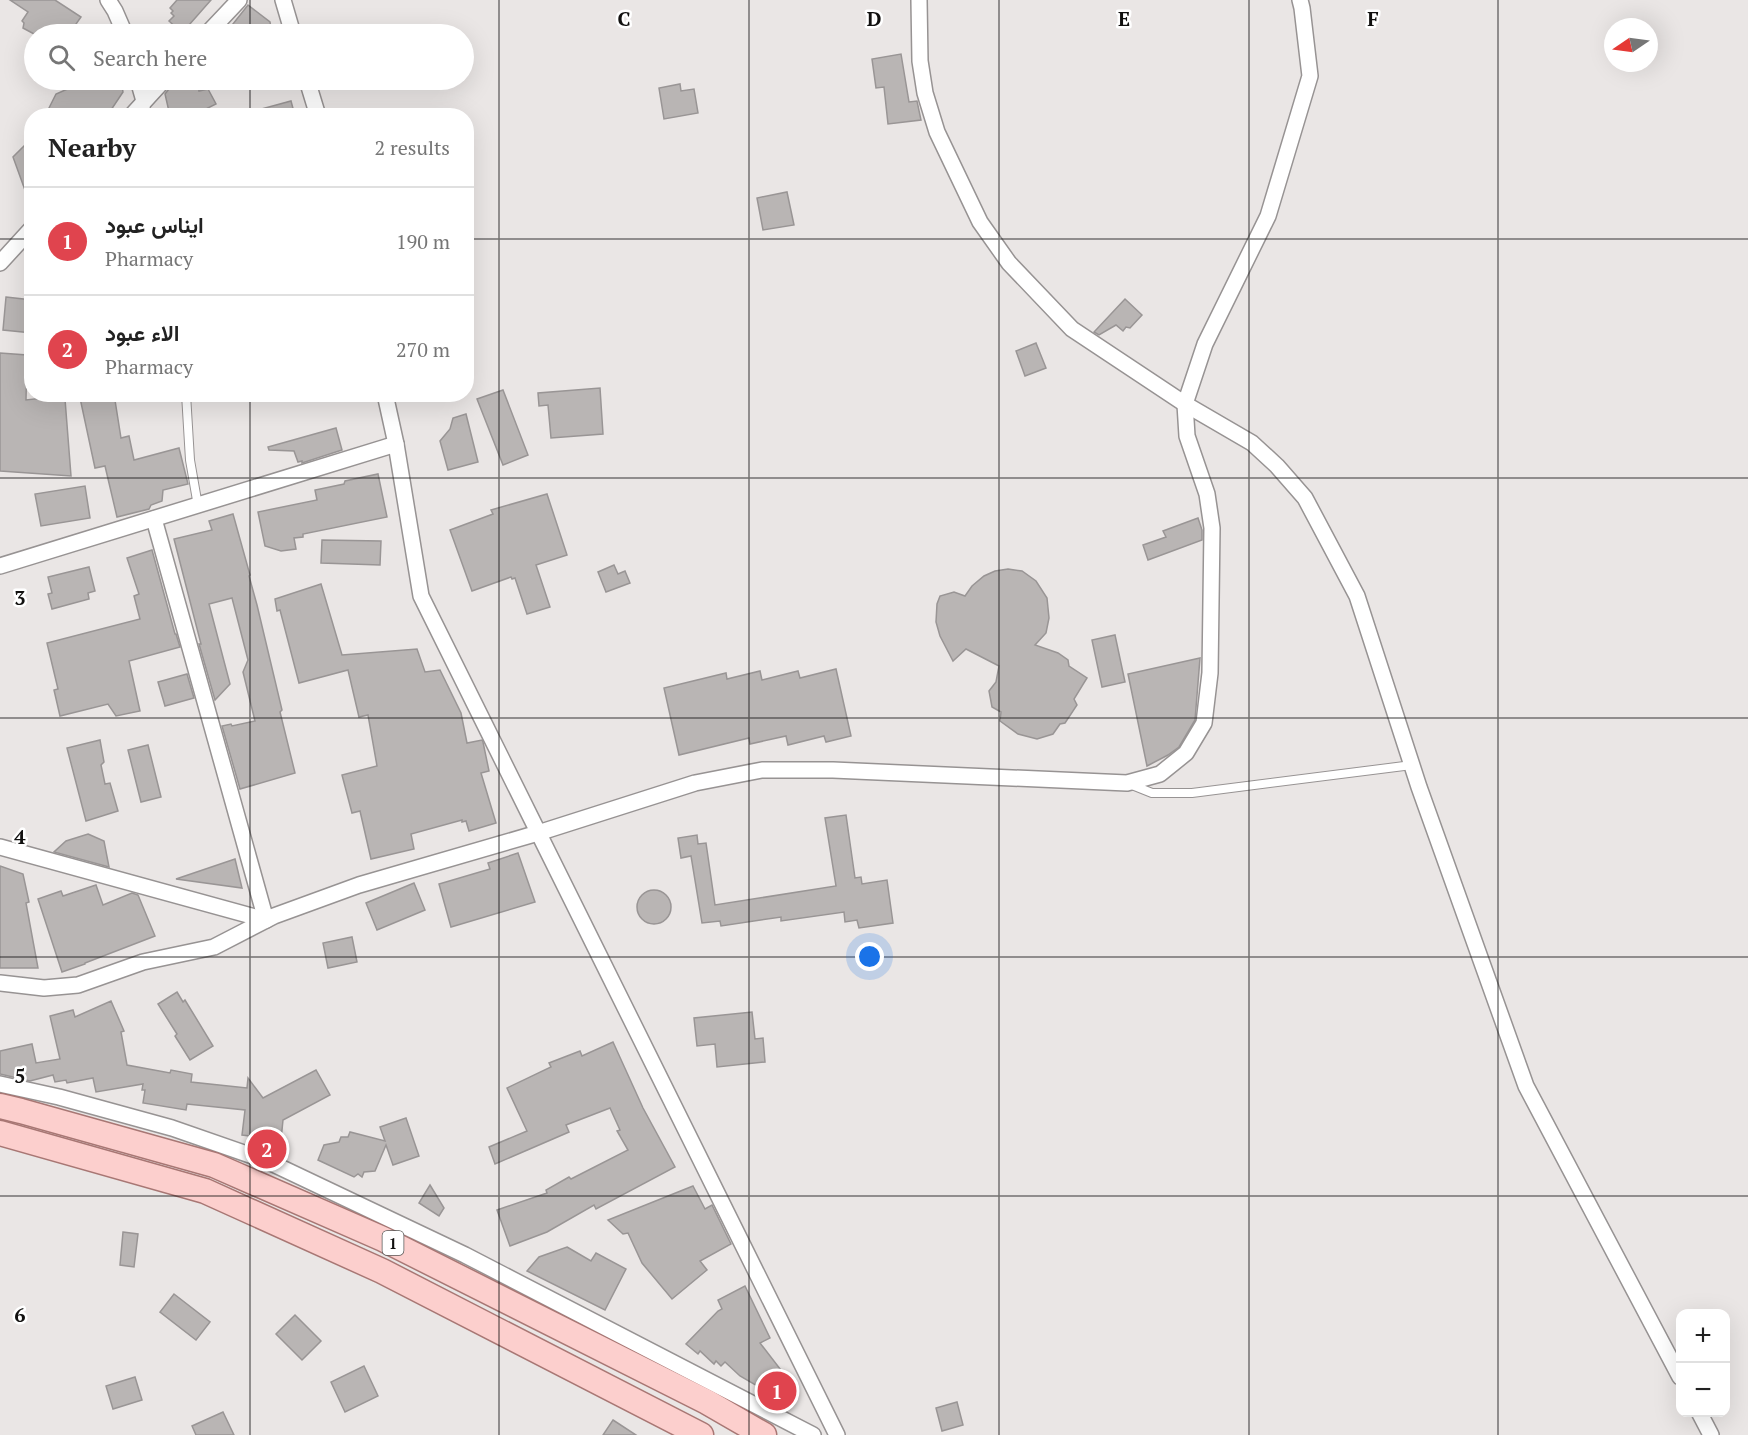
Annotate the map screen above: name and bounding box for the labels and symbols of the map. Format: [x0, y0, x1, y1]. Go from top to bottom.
text: C [617, 5, 631, 32]
text: D [867, 5, 881, 32]
text: E [1118, 5, 1130, 32]
text: F [1367, 5, 1379, 32]
north arrow [1604, 18, 1658, 72]
text: 3 [14, 584, 26, 611]
text: 4 [14, 823, 26, 850]
your location [855, 942, 884, 971]
text: 5 [14, 1062, 26, 1089]
pin: 2 [248, 1126, 286, 1172]
road number: 1 [382, 1231, 404, 1255]
text: 6 [14, 1301, 26, 1328]
pin: 1 [758, 1368, 796, 1414]

